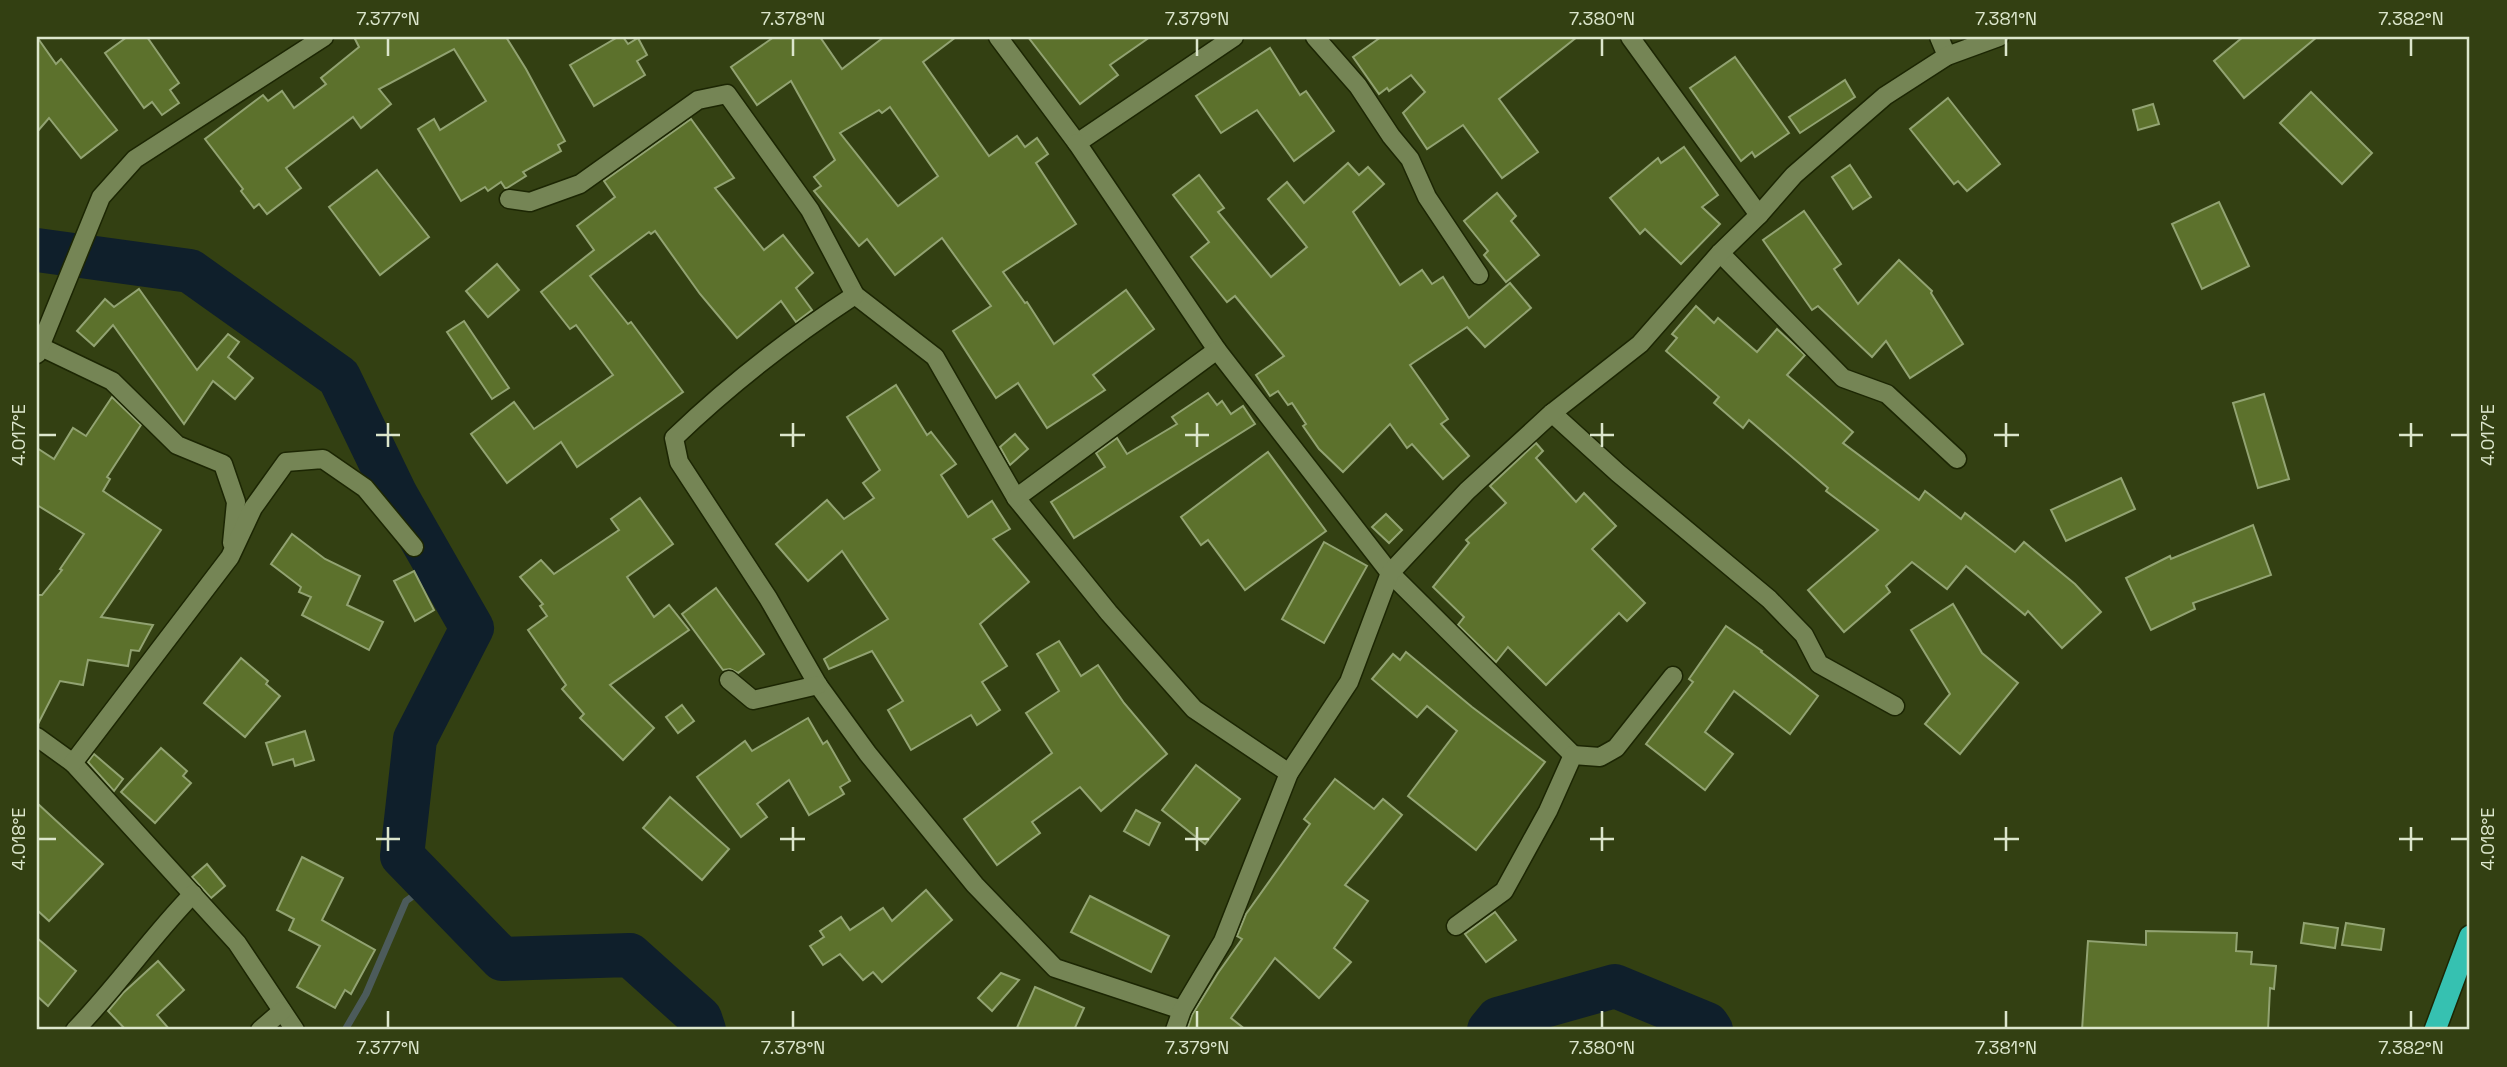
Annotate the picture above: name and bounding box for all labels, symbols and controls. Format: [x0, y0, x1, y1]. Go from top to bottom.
text: 7.377°N [356, 7, 420, 30]
text: 7.378°N [761, 7, 825, 30]
text: 7.379°N [1165, 7, 1229, 30]
text: 7.380°N [1569, 7, 1635, 30]
text: 7.381°N [1975, 7, 2037, 30]
text: 7.382°N [2378, 7, 2444, 30]
text: 4.017°E [7, 404, 30, 466]
text: 4.017°E [2476, 404, 2499, 466]
text: 4.018°E [7, 808, 30, 870]
text: 4.018°E [2476, 808, 2499, 870]
text: 7.377°N [356, 1036, 420, 1059]
text: 7.378°N [761, 1036, 825, 1059]
text: 7.379°N [1165, 1036, 1229, 1059]
text: 7.380°N [1569, 1036, 1635, 1059]
text: 7.381°N [1975, 1036, 2037, 1059]
text: 7.382°N [2378, 1036, 2444, 1059]

